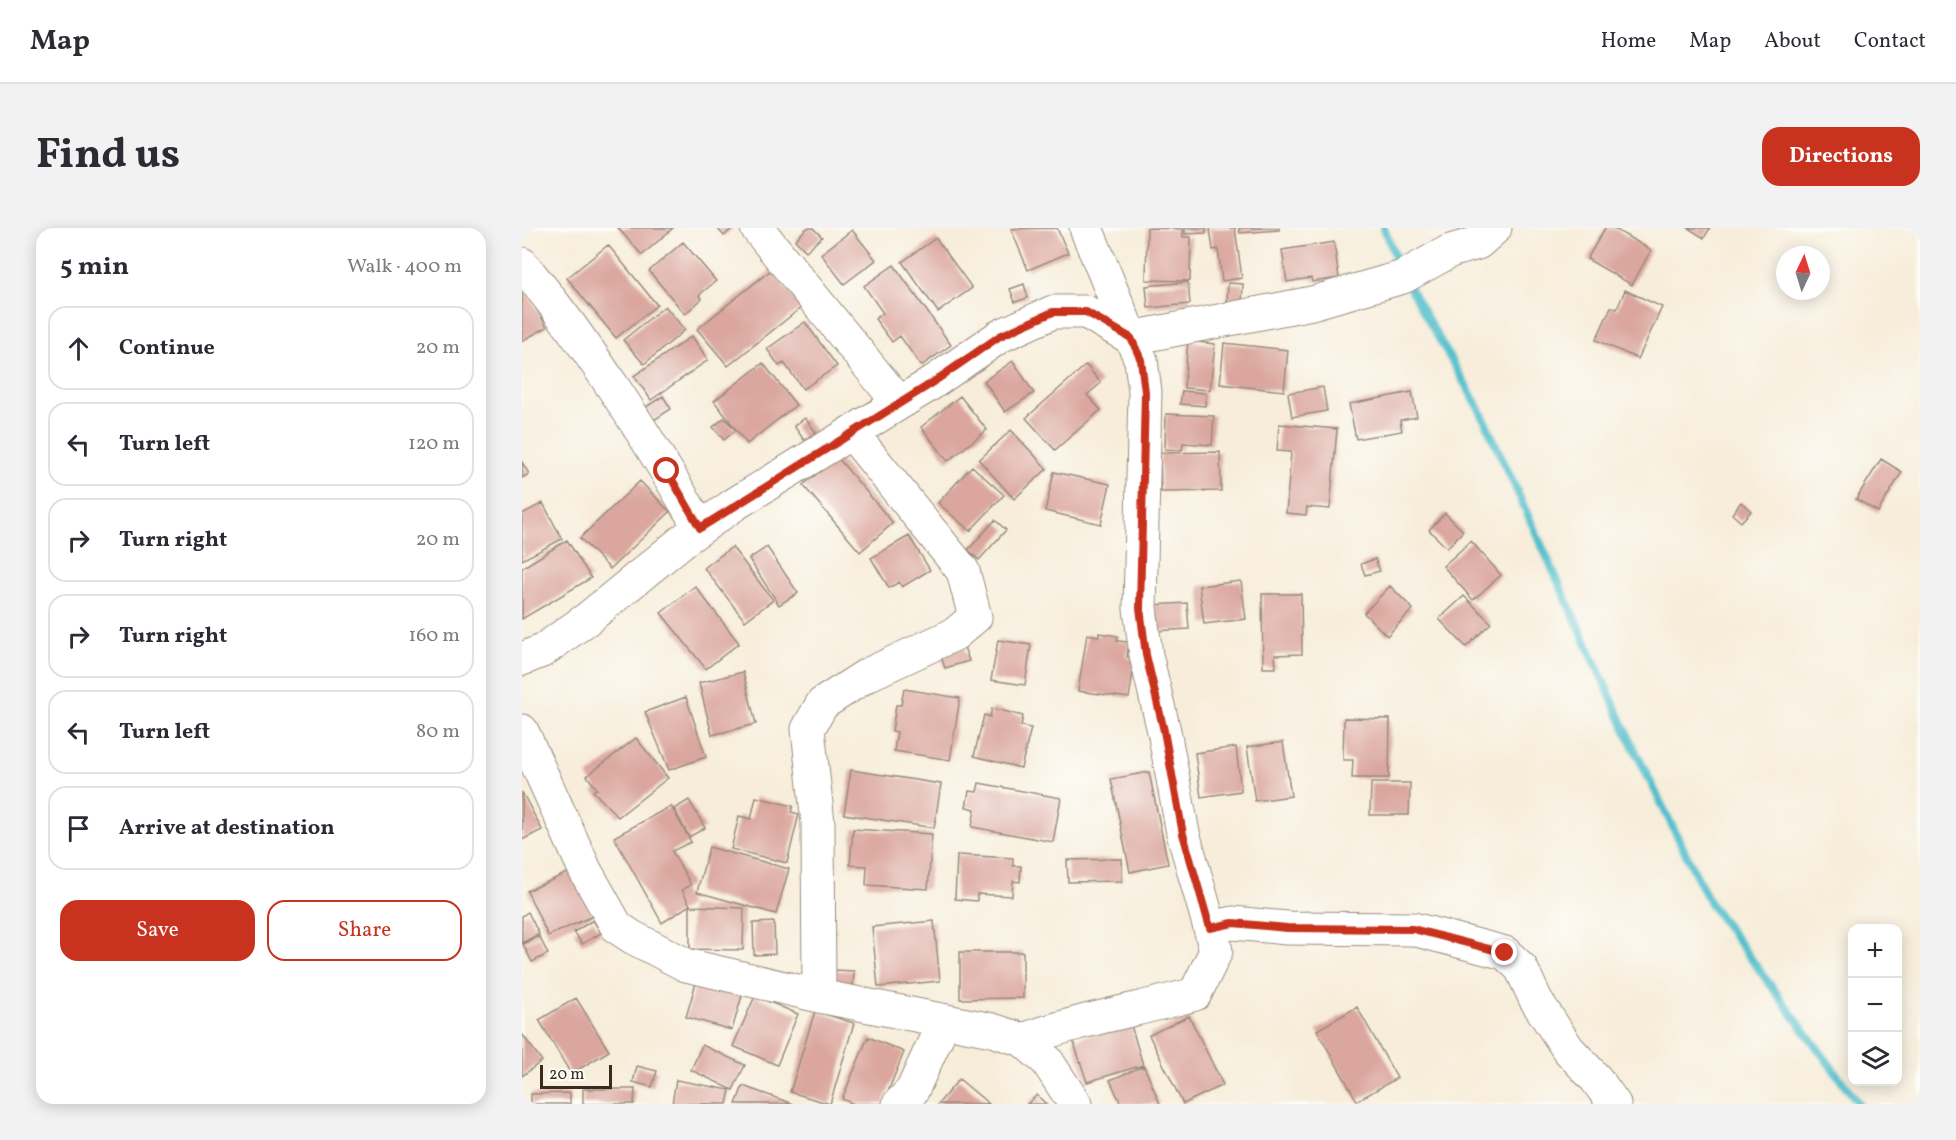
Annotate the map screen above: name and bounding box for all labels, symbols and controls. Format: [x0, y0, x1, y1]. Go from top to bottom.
text: Map [30, 22, 90, 61]
text: Home [1601, 27, 1656, 56]
text: Map [1689, 27, 1731, 56]
text: About [1764, 27, 1821, 56]
text: Contact [1854, 27, 1926, 56]
text: Find us [36, 127, 180, 186]
button: Directions [1762, 127, 1920, 186]
north arrow [1776, 246, 1830, 300]
text: 5 min [60, 249, 129, 285]
text: Walk · 400 m [347, 253, 462, 281]
icon: ahead [62, 332, 95, 365]
text: Continue [119, 333, 215, 364]
text: 20 m [416, 334, 460, 362]
icon: left [62, 428, 95, 461]
text: Turn left [119, 429, 210, 460]
text: 120 m [408, 430, 460, 458]
route start [653, 457, 679, 483]
icon: right [62, 524, 95, 557]
text: Turn right [119, 525, 227, 556]
text: 20 m [416, 526, 460, 554]
icon: right [62, 620, 95, 653]
text: Turn right [119, 621, 227, 652]
text: 160 m [408, 622, 460, 650]
icon: left [62, 716, 95, 749]
text: Turn left [119, 717, 210, 748]
text: 80 m [416, 718, 460, 746]
icon: arrive [62, 812, 95, 845]
text: Arrive at destination [119, 813, 335, 844]
button: Save [60, 900, 255, 961]
button: Share [267, 900, 462, 961]
map controls [1848, 924, 1902, 1086]
button: + [1848, 924, 1902, 978]
route end [1491, 939, 1517, 965]
button: − [1848, 978, 1902, 1032]
button: layers [1848, 1032, 1902, 1086]
scale bar [540, 1062, 612, 1090]
text: 20 m [549, 1064, 584, 1086]

